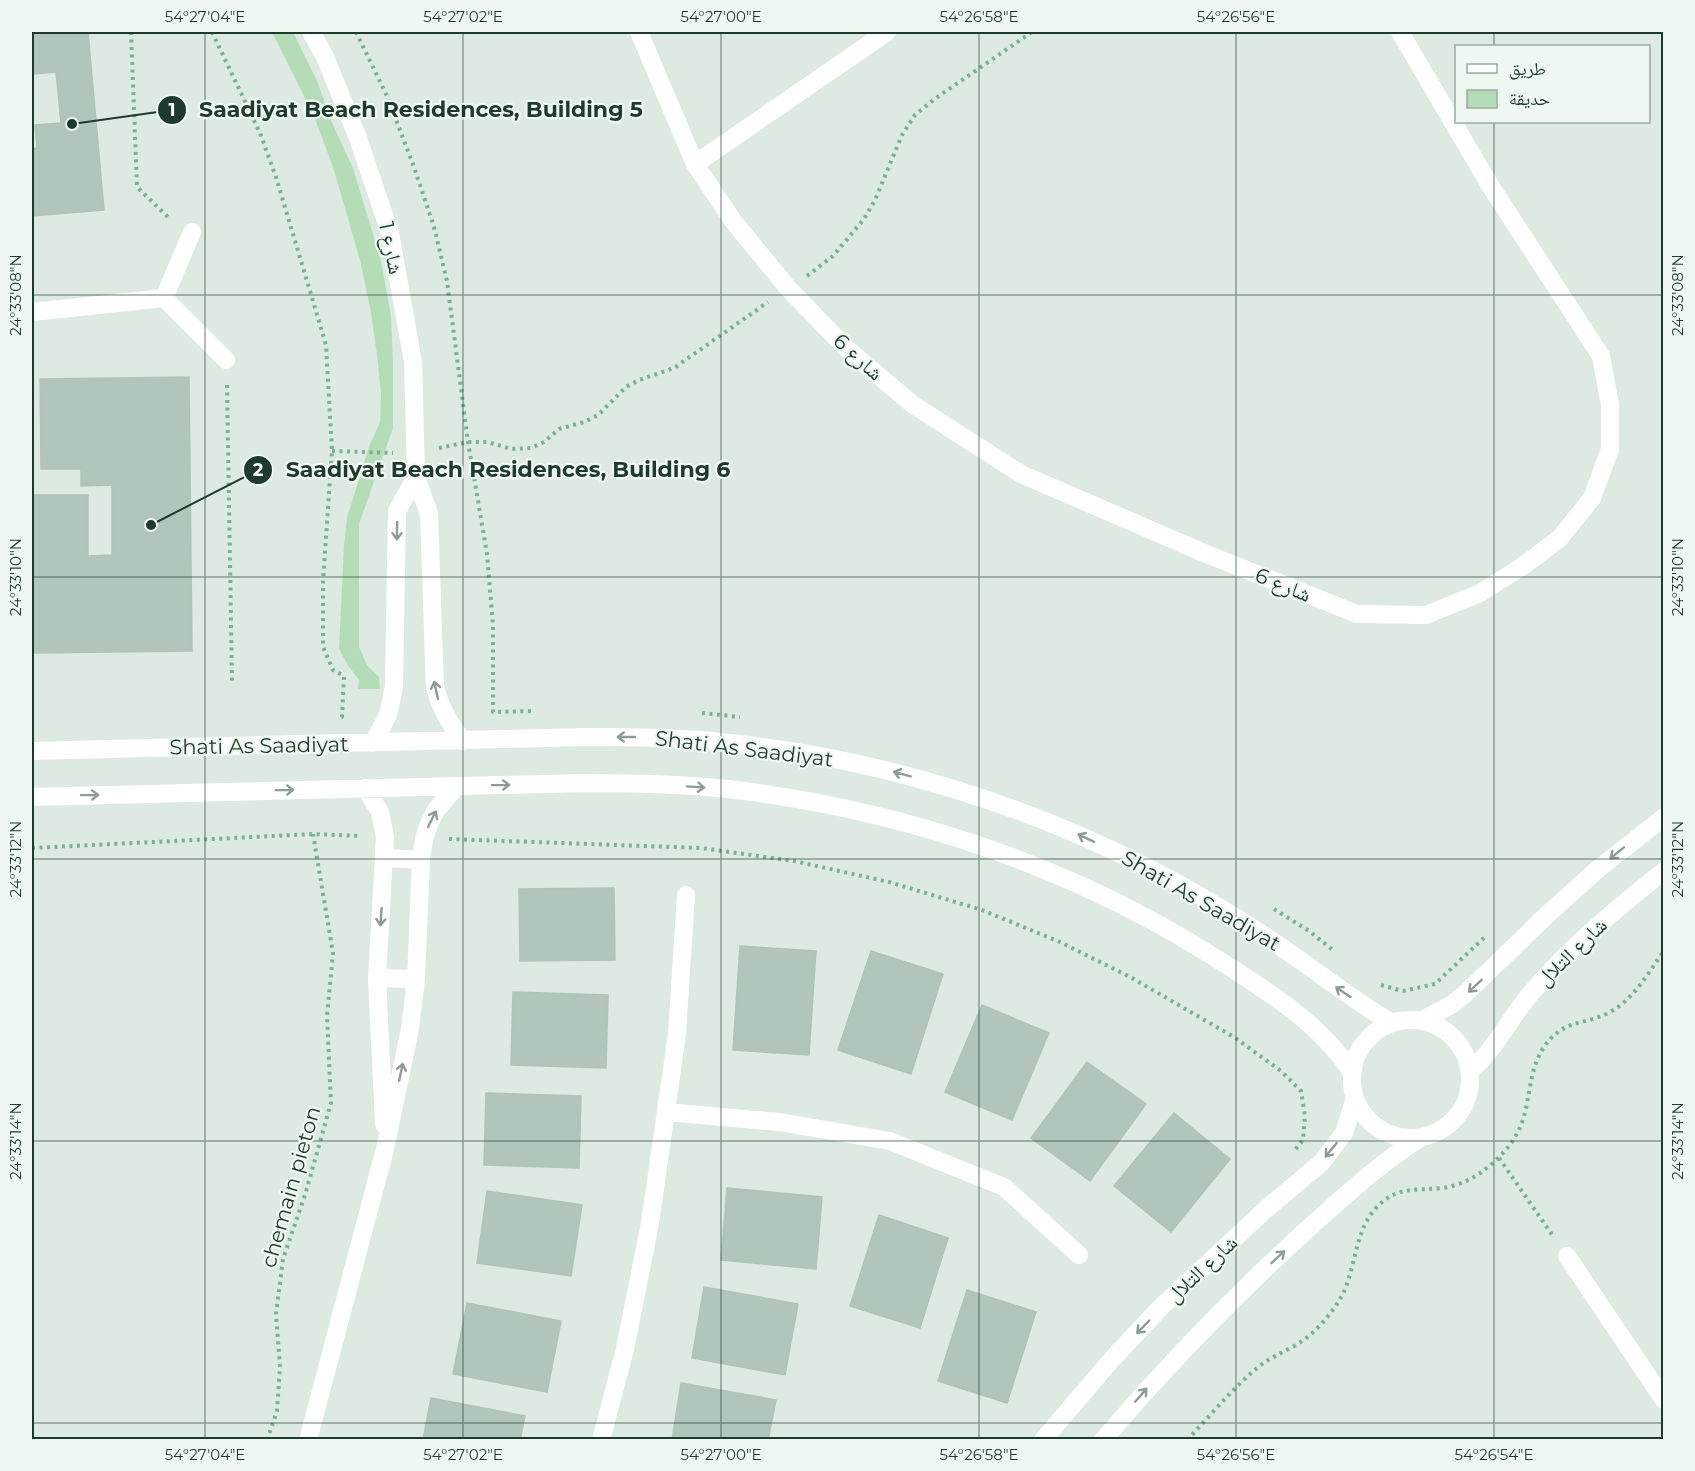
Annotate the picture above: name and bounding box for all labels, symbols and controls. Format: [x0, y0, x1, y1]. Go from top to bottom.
text: 54°27'04"E [165, 7, 245, 26]
text: 54°27'02"E [423, 7, 503, 26]
text: 54°27'00"E [680, 7, 762, 26]
text: 54°26'58"E [939, 7, 1019, 26]
text: 54°26'56"E [1197, 7, 1275, 26]
legend [1455, 45, 1650, 123]
text: طريق [1509, 58, 1546, 80]
text: حديقة [1509, 88, 1550, 110]
callout: Saadiyat Beach Residences, Building 5 [157, 90, 655, 130]
text: Saadiyat Beach Residences, Building 5 [199, 96, 643, 123]
text: 1 [168, 99, 176, 121]
street label: شارع 1 [373, 219, 409, 277]
text: 24°33'08"N [6, 254, 25, 336]
text: 24°33'08"N [1668, 254, 1687, 336]
street label: شارع 6 [828, 328, 888, 386]
callout: Saadiyat Beach Residences, Building 6 [243, 450, 742, 490]
text: Saadiyat Beach Residences, Building 6 [286, 456, 730, 483]
text: 2 [253, 459, 264, 481]
one-way arrow [391, 520, 402, 540]
text: 24°33'10"N [6, 538, 25, 616]
text: 24°33'10"N [1668, 538, 1687, 616]
street label: شارع 6 [1251, 562, 1315, 608]
one-way arrow [430, 681, 442, 700]
street label: Shati As Saadiyat [654, 725, 835, 772]
street label: Shati As Saadiyat [169, 731, 349, 760]
one-way arrow [617, 731, 637, 743]
one-way arrow [893, 768, 912, 780]
one-way arrow [490, 779, 510, 791]
one-way arrow [685, 782, 705, 793]
one-way arrow [274, 785, 294, 796]
one-way arrow [79, 789, 99, 801]
one-way arrow [426, 811, 438, 829]
text: 24°33'12"N [6, 821, 25, 897]
text: 24°33'12"N [1668, 821, 1687, 897]
one-way arrow [1078, 832, 1096, 844]
street label: Shati As Saadiyat [1117, 845, 1285, 956]
one-way arrow [1610, 847, 1626, 860]
one-way arrow [375, 906, 386, 926]
street label: شارع التلال [1531, 912, 1613, 992]
one-way arrow [1467, 979, 1482, 993]
one-way arrow [1335, 986, 1352, 998]
one-way arrow [396, 1062, 407, 1082]
text: 24°33'14"N [6, 1102, 25, 1180]
text: 24°33'14"N [1668, 1102, 1687, 1180]
street label: chemain pieton [256, 1103, 325, 1270]
one-way arrow [1325, 1142, 1338, 1158]
street label: شارع التلال [1161, 1230, 1243, 1308]
one-way arrow [1270, 1250, 1285, 1264]
one-way arrow [1136, 1319, 1150, 1334]
one-way arrow [1134, 1388, 1148, 1403]
text: 54°27'04"E [165, 1445, 245, 1464]
text: 54°27'02"E [423, 1445, 503, 1464]
text: 54°27'00"E [680, 1445, 762, 1464]
text: 54°26'58"E [939, 1445, 1019, 1464]
text: 54°26'56"E [1197, 1445, 1275, 1464]
text: 54°26'54"E [1455, 1445, 1533, 1464]

